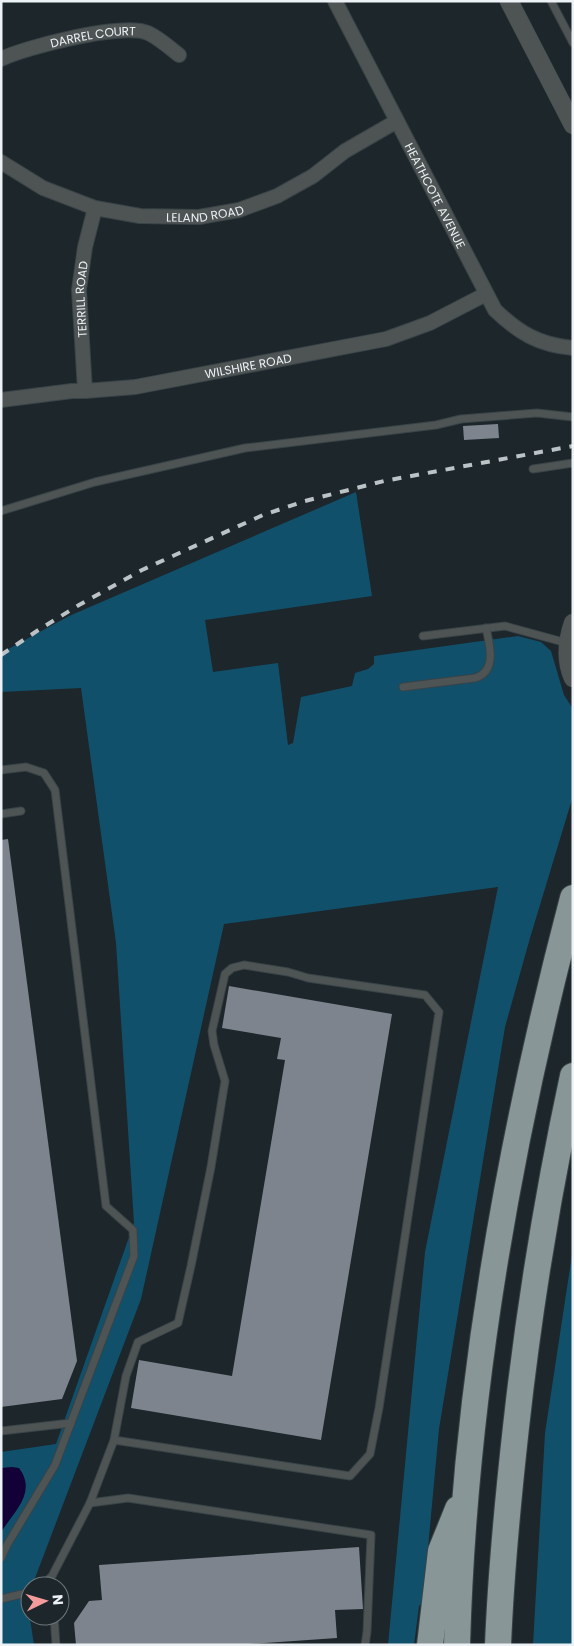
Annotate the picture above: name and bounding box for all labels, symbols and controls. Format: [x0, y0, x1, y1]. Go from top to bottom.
street label: DARREL COURT [48, 22, 136, 51]
street label: HEATHCOTE AVENUE [401, 140, 470, 251]
street label: LELAND ROAD [166, 200, 246, 226]
street label: TERRILL ROAD [70, 260, 91, 338]
street label: WILSHIRE ROAD [203, 349, 293, 382]
north arrow [20, 1576, 70, 1626]
text: N [48, 1594, 68, 1606]

